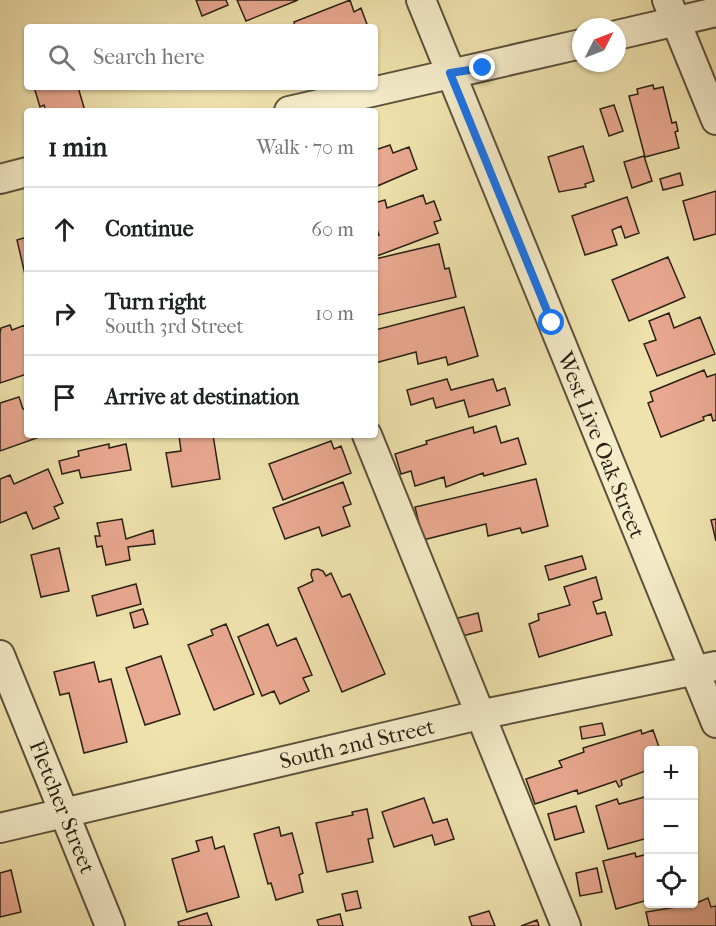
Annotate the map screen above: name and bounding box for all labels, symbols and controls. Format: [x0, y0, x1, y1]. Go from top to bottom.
north arrow [572, 18, 626, 72]
search box [24, 24, 378, 90]
icon: search [45, 41, 78, 74]
text: Search here [93, 44, 205, 70]
route end [469, 54, 495, 80]
text: 1 min [48, 132, 107, 163]
text: Walk · 70 m [257, 136, 354, 159]
icon: ahead [48, 213, 81, 246]
text: Continue [105, 216, 194, 242]
text: 60 m [311, 218, 354, 241]
text: Turn right [105, 289, 206, 315]
icon: right [48, 297, 81, 330]
text: 10 m [315, 302, 354, 325]
route start [538, 309, 564, 335]
text: South 3rd Street [105, 315, 244, 338]
street label: West Live Oak Street [551, 347, 650, 542]
icon: arrive [48, 381, 81, 414]
text: Arrive at destination [105, 384, 299, 410]
street label: South 2nd Street [277, 713, 437, 774]
street label: Fletcher Street [23, 737, 101, 878]
map controls [644, 746, 698, 908]
button: + [644, 746, 698, 800]
button: − [644, 800, 698, 854]
button: locate [644, 854, 698, 908]

